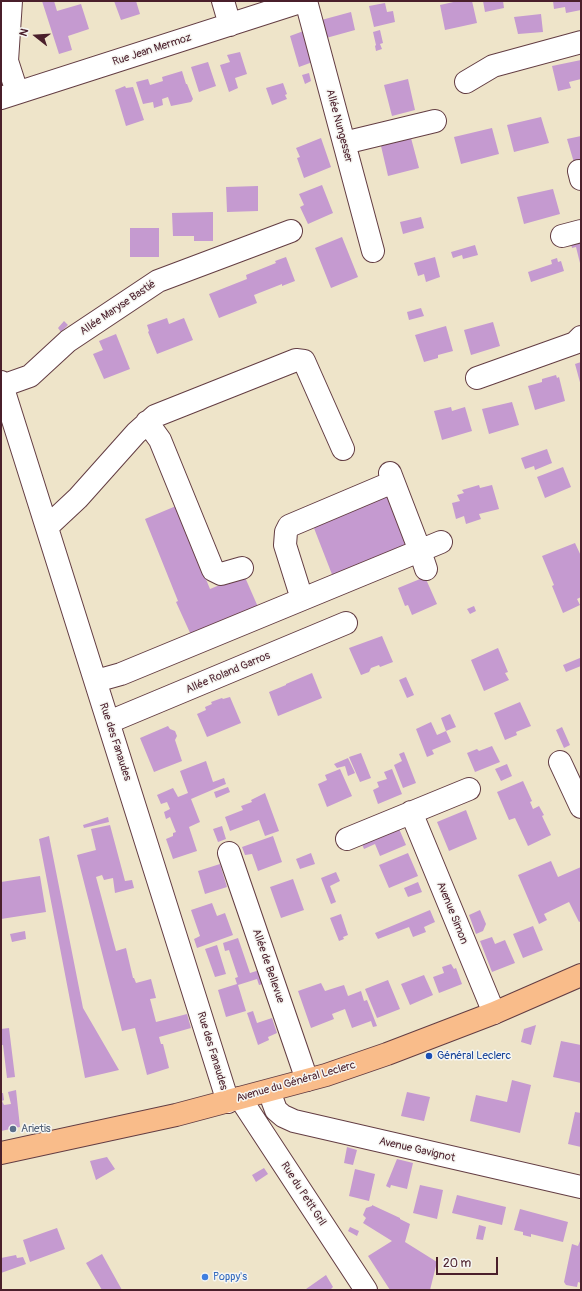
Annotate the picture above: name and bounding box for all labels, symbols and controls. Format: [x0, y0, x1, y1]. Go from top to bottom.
north arrow [16, 16, 56, 56]
text: N [17, 27, 31, 38]
street label: Rue Jean Mermoz [111, 31, 193, 69]
street label: Allée Nungesser [323, 88, 355, 164]
street label: Allée Maryse Bastié [77, 278, 159, 338]
street label: Allée Roland Garros [184, 649, 272, 697]
street label: Rue des Fanaudes [96, 701, 134, 783]
street label: Avenue Simon [434, 880, 470, 946]
street label: Allée de Bellevue [249, 927, 287, 1005]
street label: Rue des Fanaudes [194, 1010, 230, 1092]
place label: Général Leclerc [437, 1049, 511, 1063]
marker: Général Leclerc [424, 1051, 434, 1061]
street label: Avenue du Général Leclerc [235, 1059, 357, 1105]
place label: Arietis [21, 1122, 51, 1136]
marker: Arietis [8, 1124, 18, 1134]
street label: Avenue Gavignot [378, 1135, 456, 1165]
street label: Rue du Petit Gril [277, 1160, 329, 1228]
scale bar [438, 1249, 500, 1275]
text: 20 m [443, 1256, 471, 1271]
place label: Poppy's [213, 1270, 247, 1284]
marker: Poppy's [200, 1272, 210, 1282]

